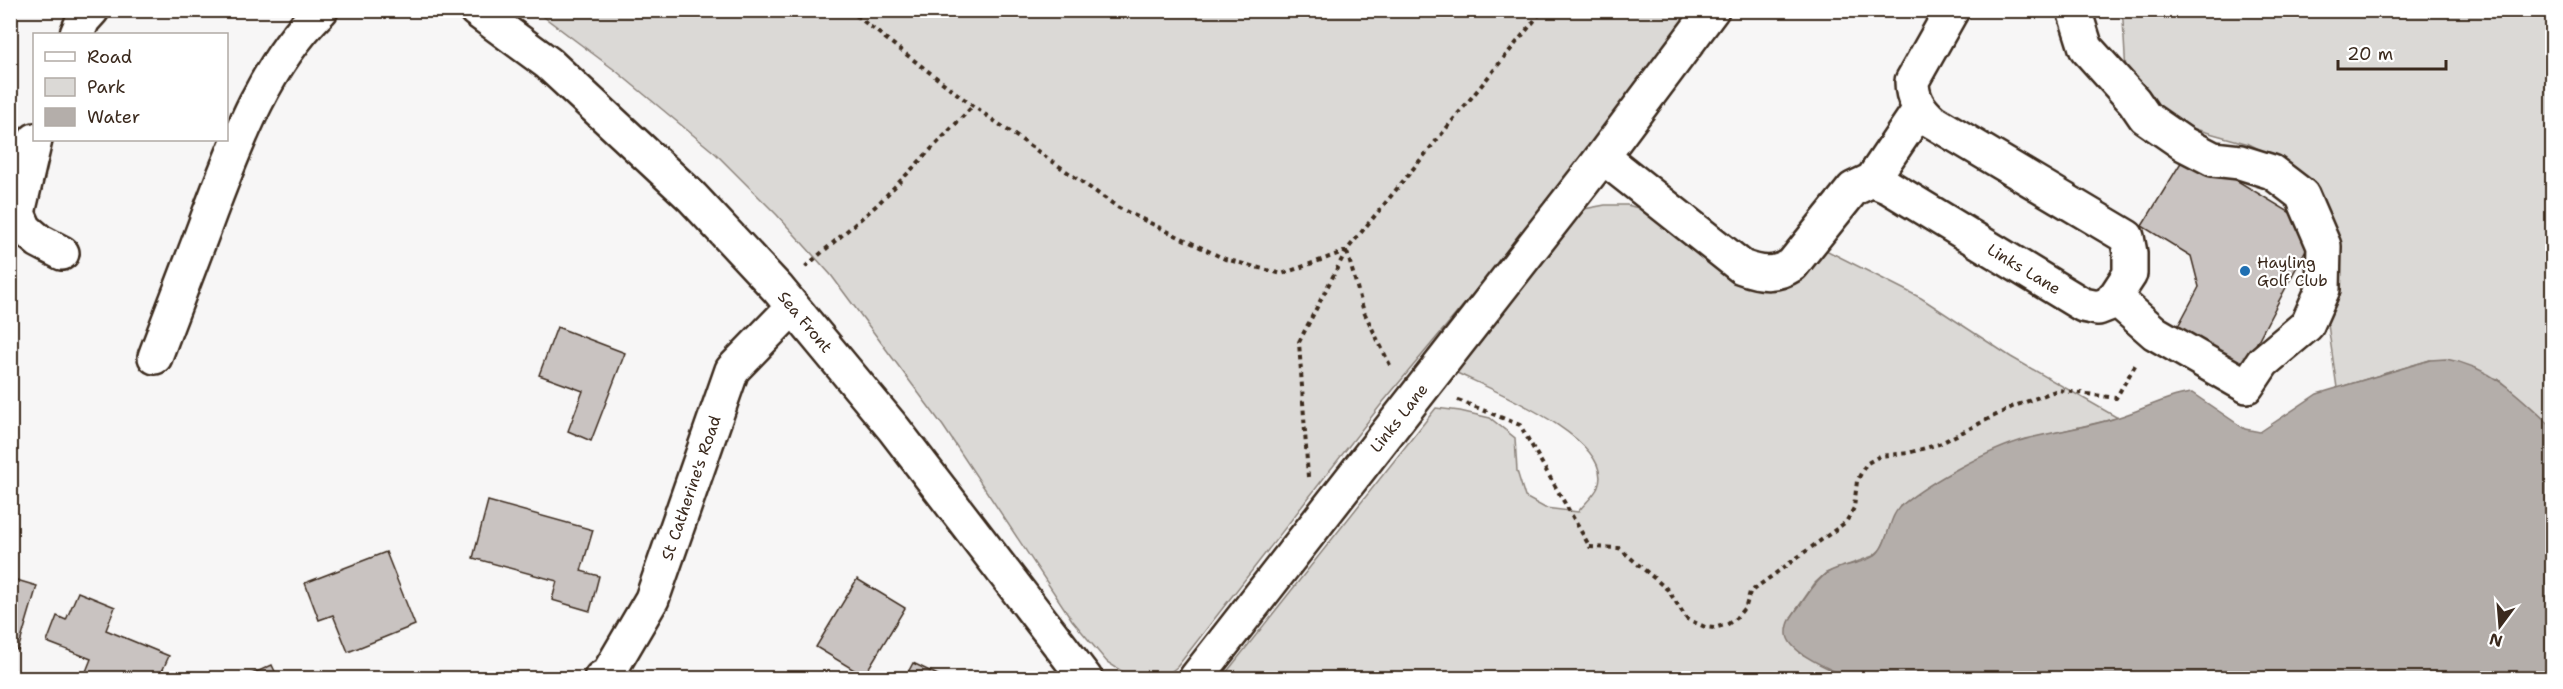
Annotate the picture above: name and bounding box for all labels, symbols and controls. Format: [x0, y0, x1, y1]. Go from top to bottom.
legend [33, 33, 228, 141]
scale bar [2338, 33, 2446, 71]
text: 20 m [2347, 42, 2393, 66]
text: Road [87, 45, 132, 69]
text: Park [87, 75, 126, 99]
text: Water [87, 105, 140, 129]
street label: Links Lane [1983, 239, 2065, 299]
place label: Hayling Golf Club [2257, 252, 2328, 291]
marker: Hayling Golf Club [2238, 264, 2252, 278]
street label: Sea Front [773, 287, 837, 357]
street label: Links Lane [1365, 379, 1433, 457]
street label: St Catherine's Road [656, 413, 726, 563]
north arrow [2470, 596, 2530, 656]
text: N [2487, 628, 2505, 652]

